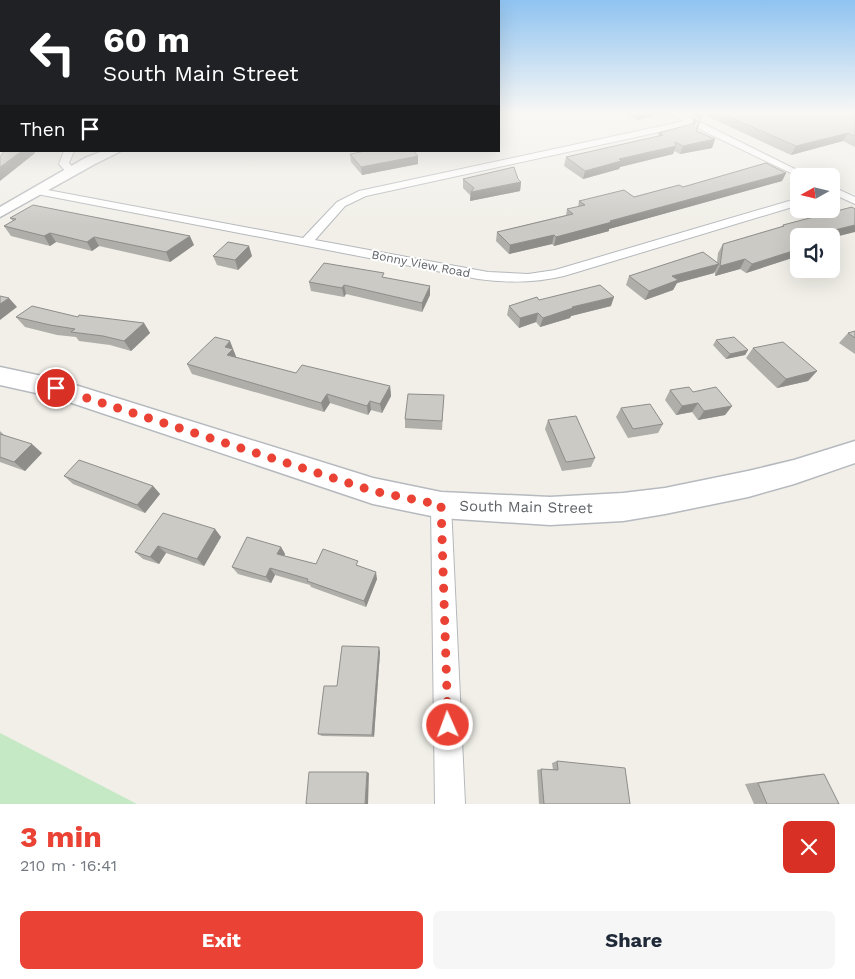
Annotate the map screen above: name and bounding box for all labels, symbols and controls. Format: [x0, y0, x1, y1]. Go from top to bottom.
text: 60 m [103, 19, 190, 61]
icon: left [20, 20, 85, 85]
text: South Main Street [103, 61, 299, 86]
icon: arrive [76, 115, 104, 143]
text: Then [20, 118, 66, 141]
north arrow [790, 168, 840, 218]
map controls [790, 168, 840, 278]
button: sound [790, 228, 840, 278]
street label: Bonny View Road [370, 248, 472, 280]
pin [35, 367, 77, 409]
icon: arrive [42, 374, 70, 402]
street label: South Main Street [459, 497, 594, 517]
position arrow [421, 698, 473, 750]
text: 3 min [20, 819, 102, 854]
button: close [783, 821, 835, 873]
text: 210 m · 16:41 [20, 856, 117, 875]
button: Exit [20, 911, 423, 969]
button: Share [433, 911, 835, 969]

